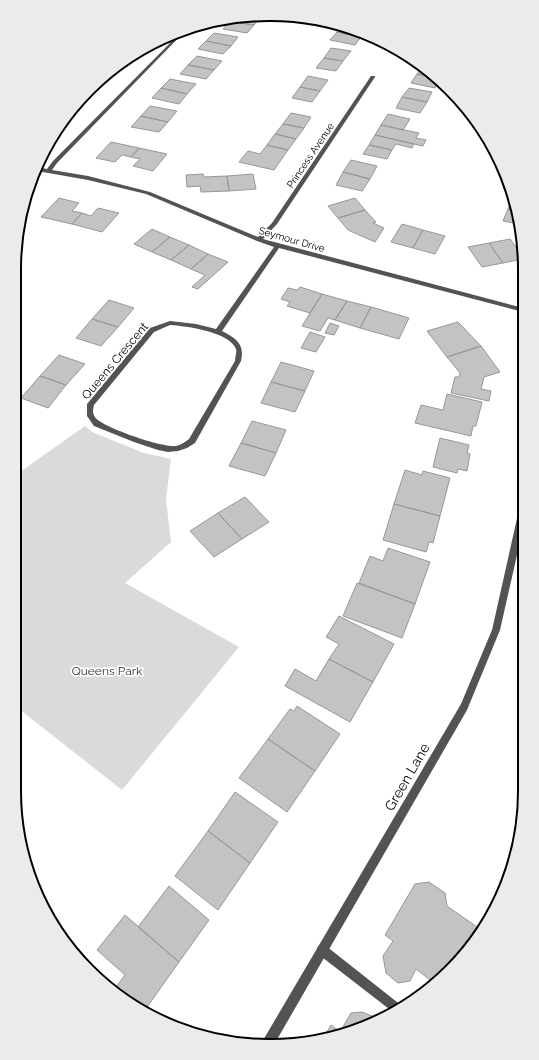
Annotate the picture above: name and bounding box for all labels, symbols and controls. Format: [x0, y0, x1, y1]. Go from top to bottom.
street label: Princess Avenue [285, 121, 336, 190]
street label: Seymour Drive [258, 225, 326, 254]
street label: Queens Crescent [79, 320, 151, 402]
park label: Queens Park [72, 664, 143, 678]
street label: Green Lane [381, 740, 433, 814]

